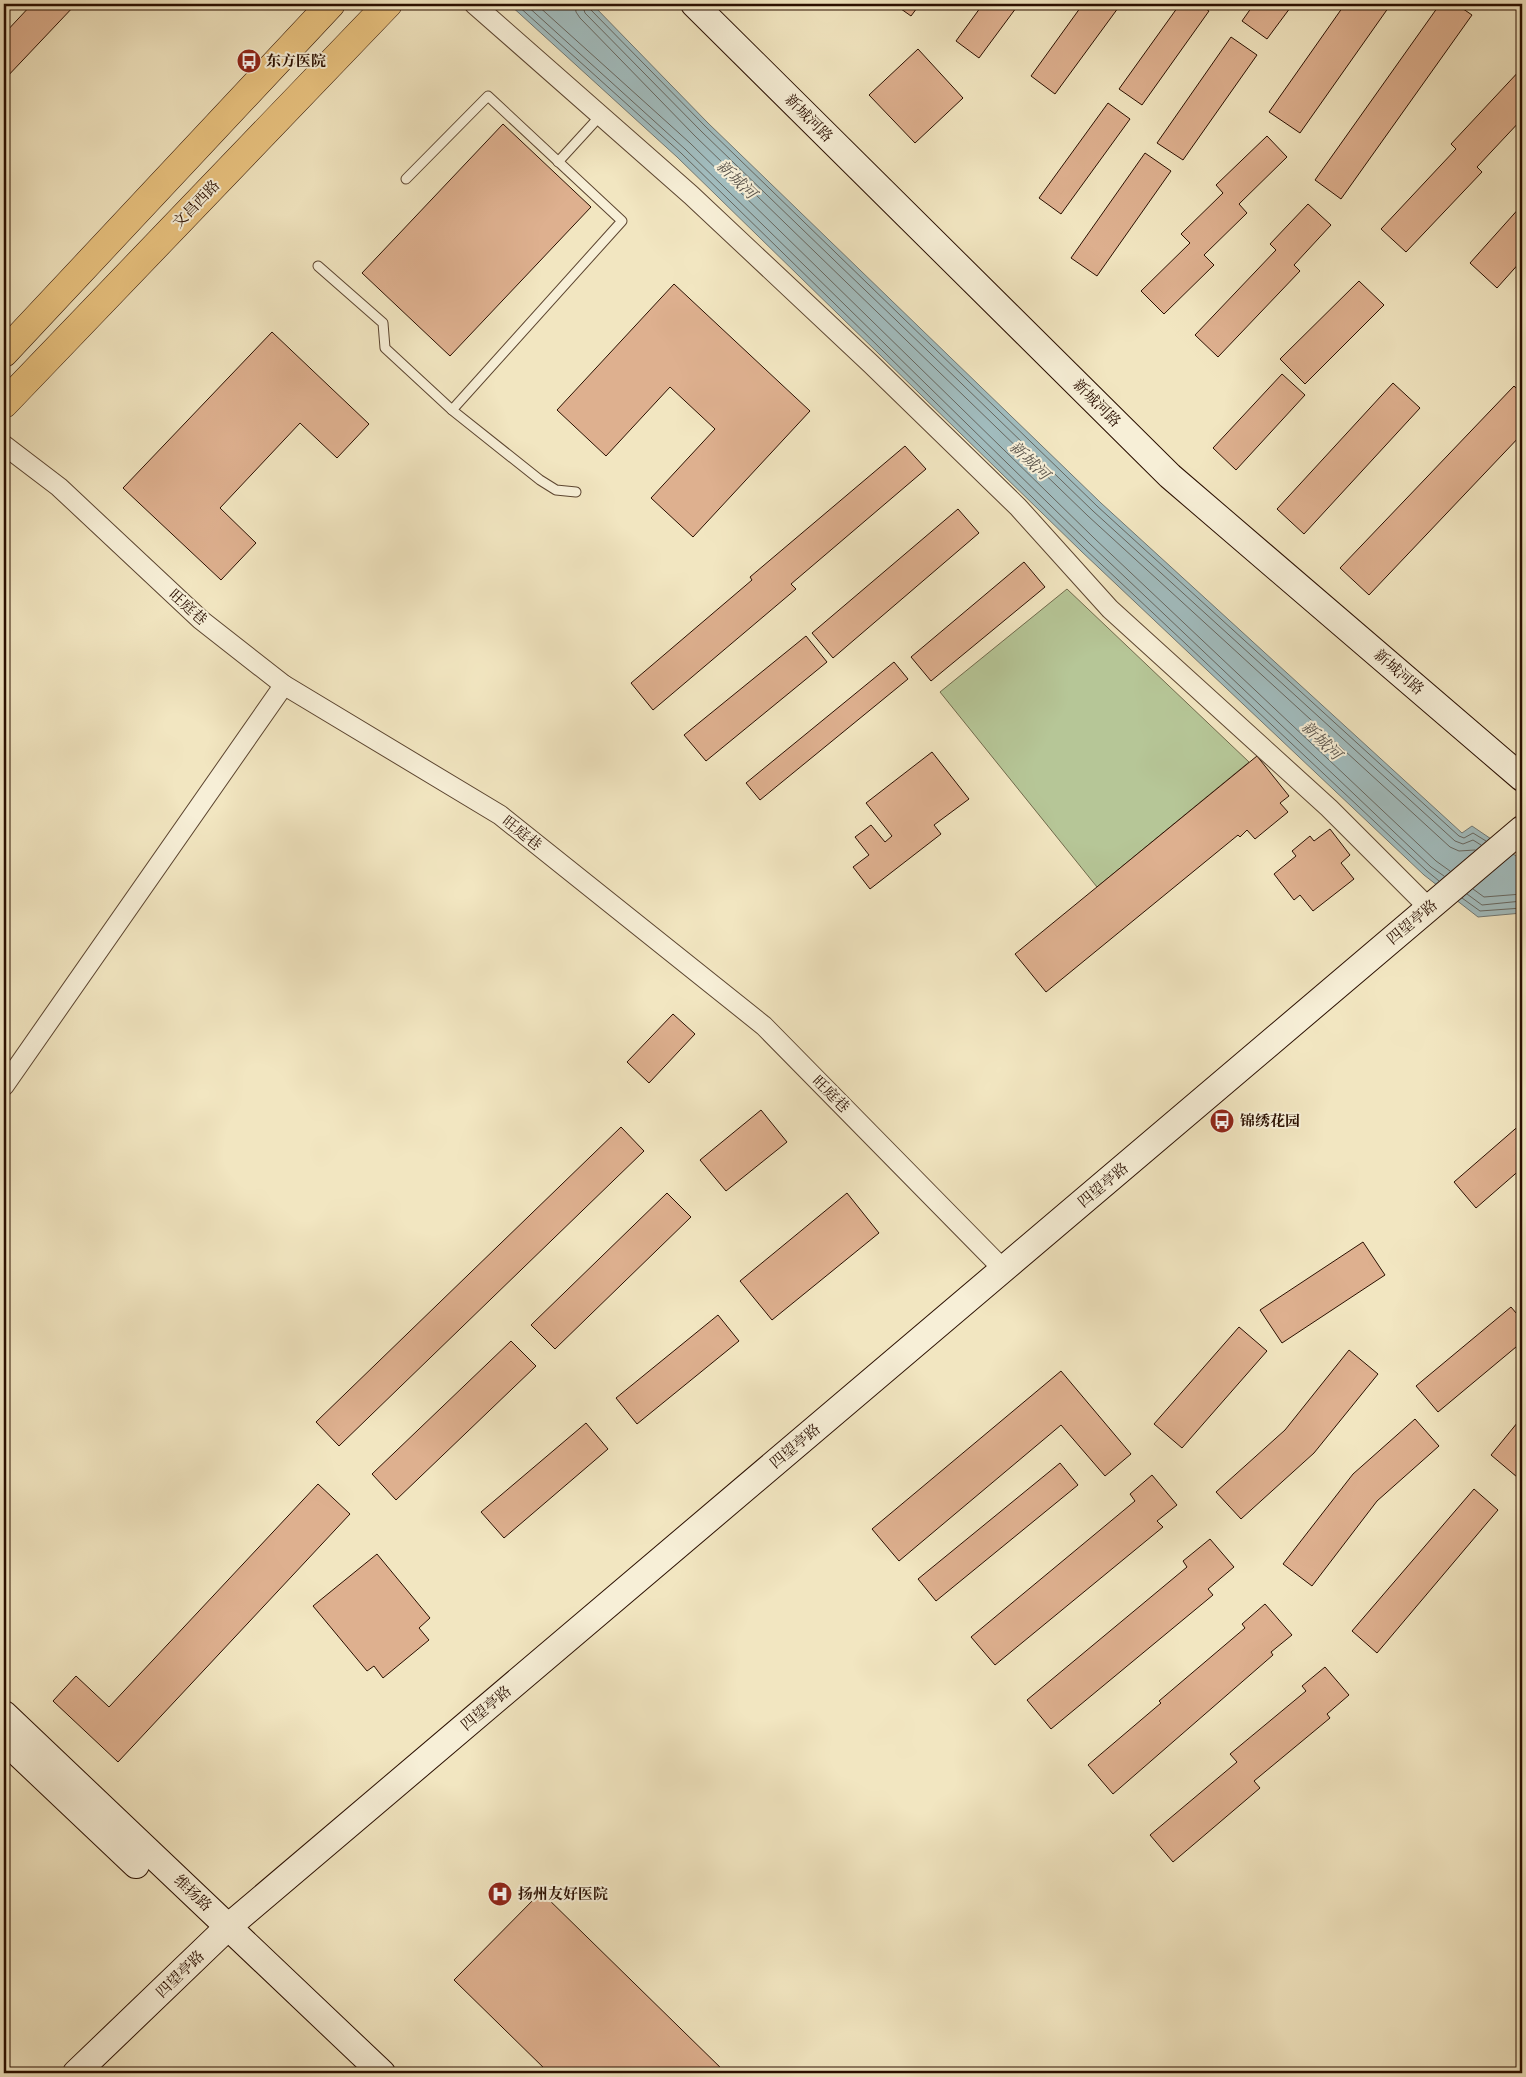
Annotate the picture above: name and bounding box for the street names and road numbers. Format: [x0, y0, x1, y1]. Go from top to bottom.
street label: 新城河路 [781, 90, 837, 146]
street label: 文昌西路 [169, 176, 224, 233]
street label: 新城河路 [1069, 375, 1125, 431]
street label: 旺庭巷 [165, 585, 211, 629]
street label: 新城河路 [1370, 646, 1428, 699]
street label: 旺庭巷 [498, 812, 545, 855]
street label: 四望亭路 [1383, 896, 1441, 949]
street label: 旺庭巷 [808, 1072, 853, 1117]
street label: 四望亭路 [1074, 1159, 1132, 1212]
street label: 四望亭路 [766, 1420, 824, 1473]
street label: 四望亭路 [457, 1682, 515, 1735]
street label: 维扬路 [170, 1871, 216, 1916]
street label: 四望亭路 [152, 1947, 209, 2002]

